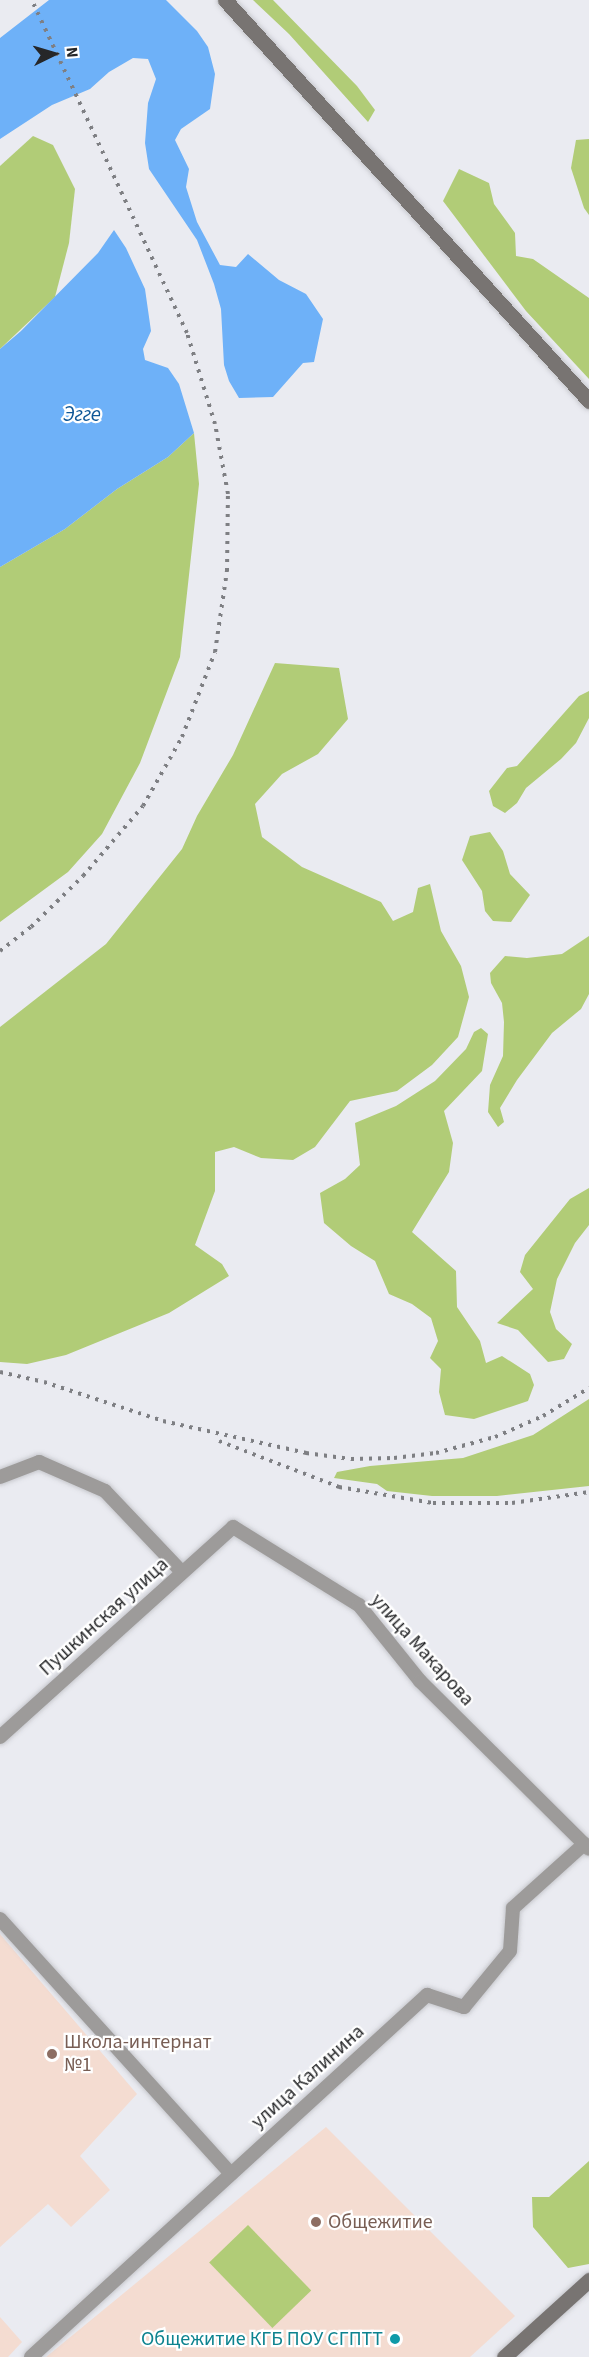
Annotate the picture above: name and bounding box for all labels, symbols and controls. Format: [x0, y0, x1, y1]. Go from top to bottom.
north arrow [24, 24, 84, 84]
text: N [61, 46, 83, 59]
water label: Эгге [63, 401, 101, 427]
street label: Пушкинская улица [35, 1553, 173, 1681]
street label: улица Макарова [365, 1589, 479, 1711]
street label: улица Калинина [247, 2020, 369, 2134]
place label: Школа-интернат №1 [64, 2030, 212, 2077]
marker: Школа-интернат №1 [45, 2047, 59, 2061]
place label: Общежитие [328, 2210, 433, 2234]
marker: Общежитие [309, 2215, 323, 2229]
place label: Общежитие КГБ ПОУ СГПТТ [141, 2327, 383, 2351]
marker: Общежитие КГБ ПОУ СГПТТ [388, 2332, 402, 2346]

